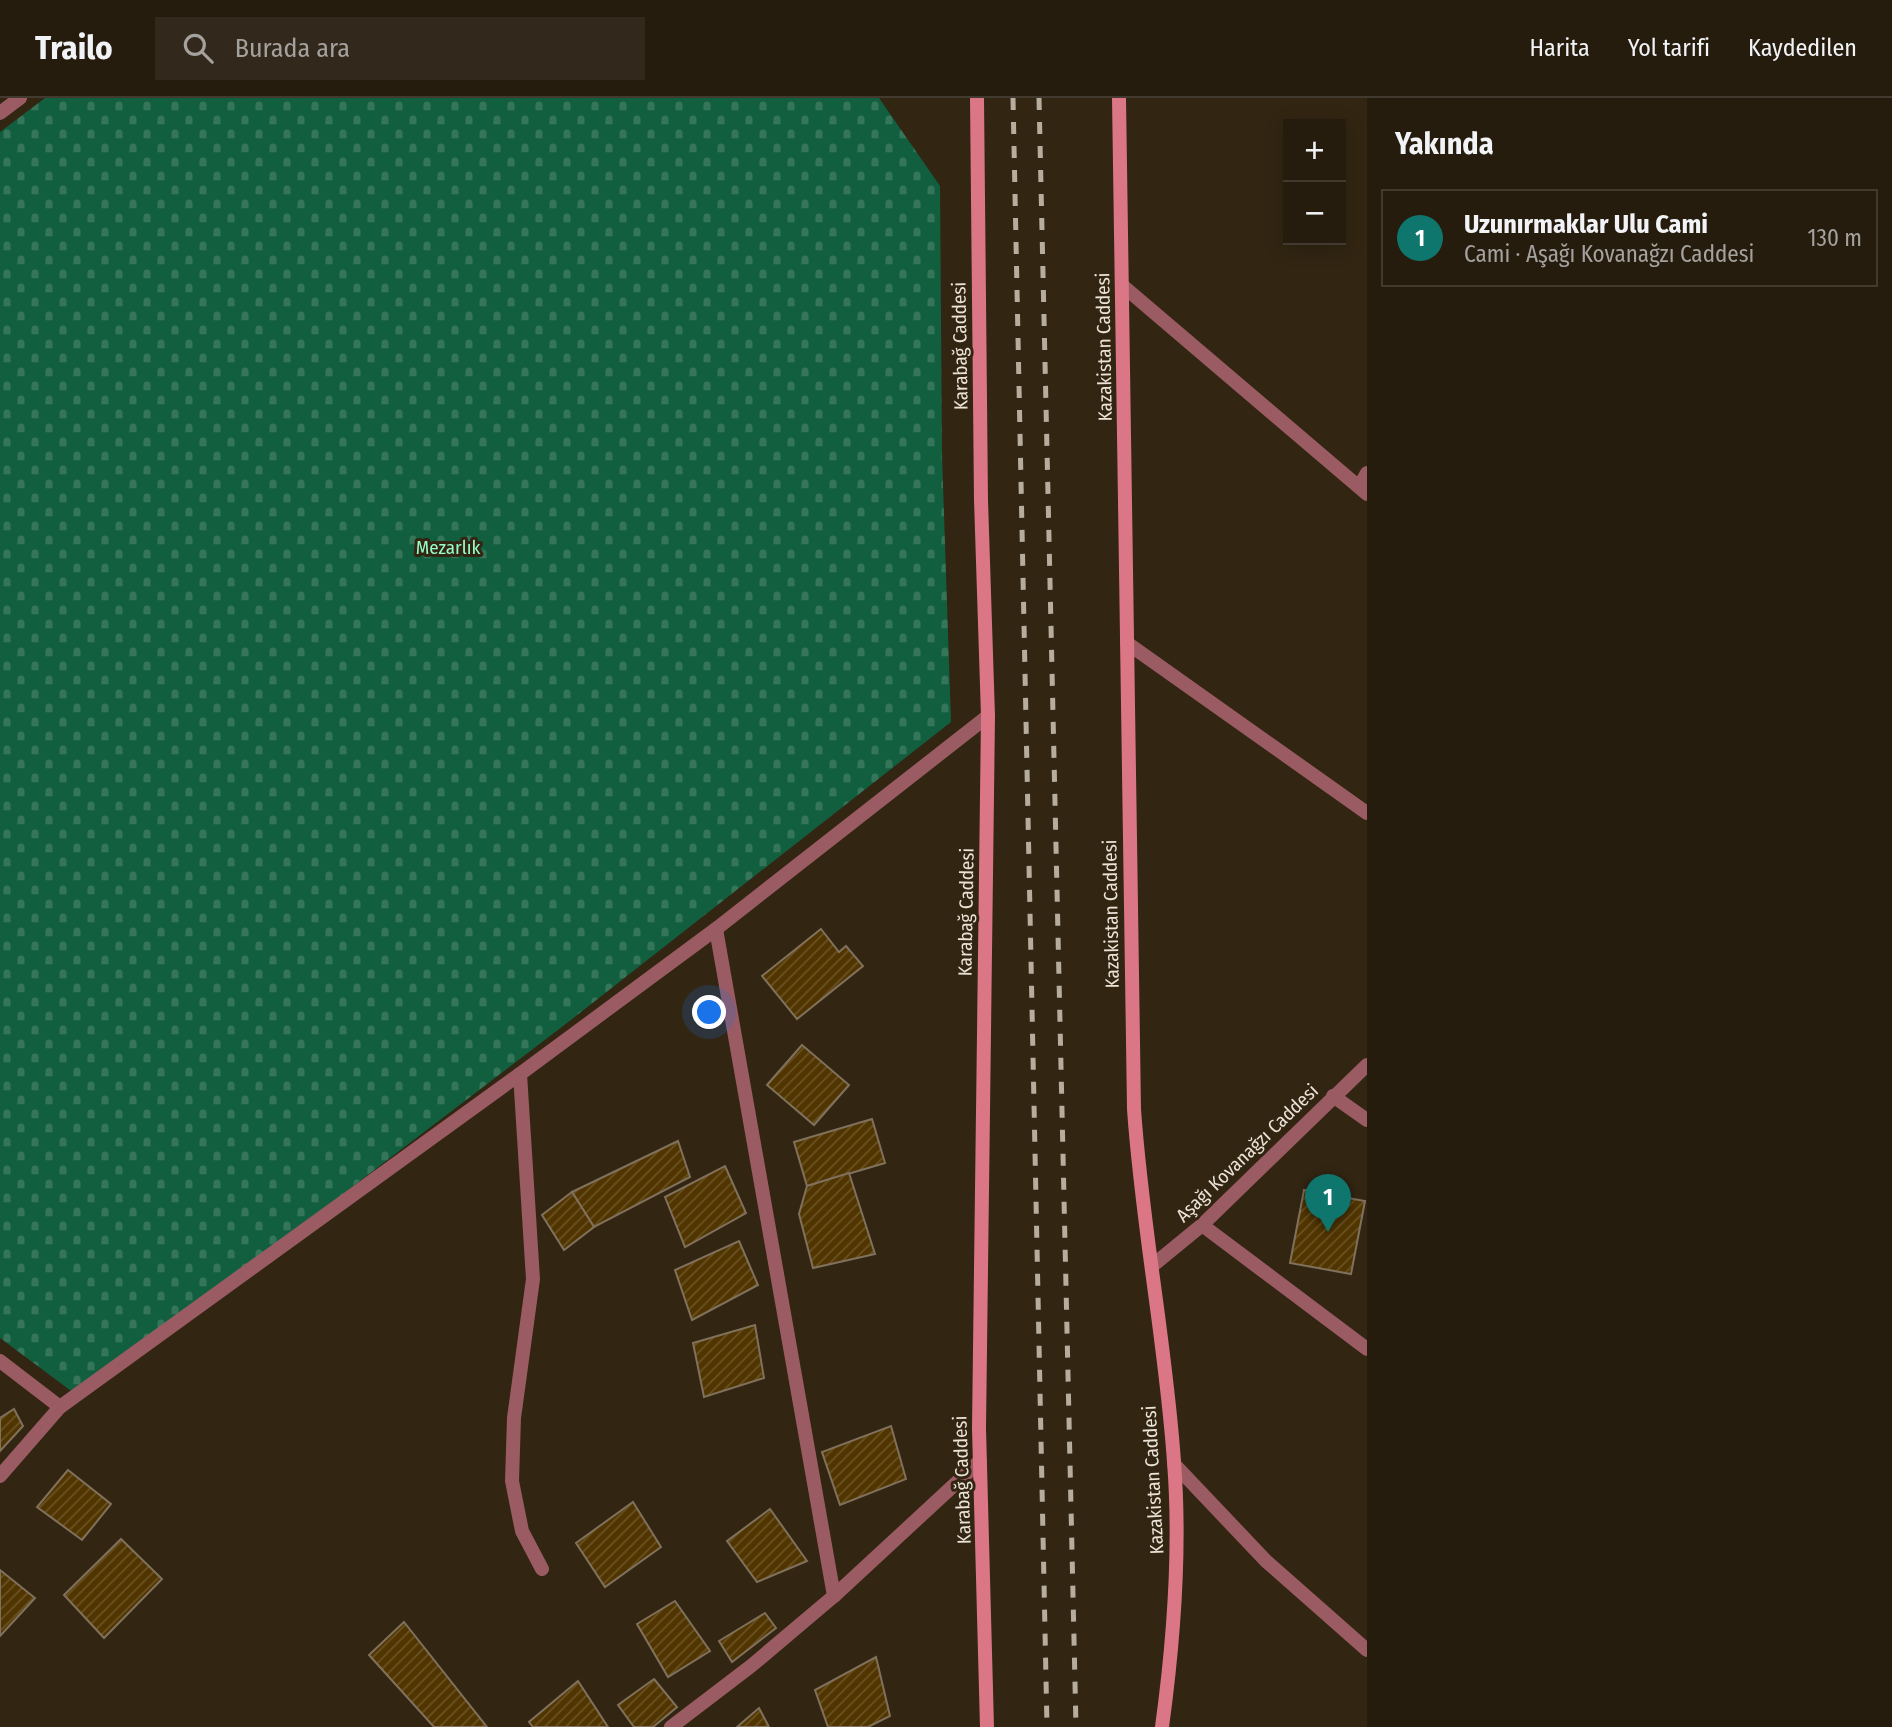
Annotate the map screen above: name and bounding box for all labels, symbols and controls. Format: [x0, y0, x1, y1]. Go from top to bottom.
search box [155, 17, 645, 80]
text: Trailo [35, 28, 113, 68]
icon: search [179, 29, 217, 67]
text: Burada ara [235, 33, 350, 64]
text: Harita [1530, 34, 1590, 62]
text: Yol tarifi [1628, 34, 1710, 62]
text: Kaydedilen [1748, 34, 1857, 62]
map controls [1283, 119, 1346, 245]
button: + [1283, 119, 1346, 182]
text: Yakında [1395, 126, 1494, 162]
button: − [1283, 182, 1346, 245]
text: Uzunırmaklar Ulu Cami [1464, 209, 1708, 240]
text: 1 [1415, 224, 1425, 252]
text: 130 m [1808, 224, 1862, 252]
text: Cami · Aşağı Kovanağzı Caddesi [1464, 240, 1754, 268]
street label: Kazakistan Caddesi [1091, 272, 1117, 422]
street label: Karabağ Caddesi [947, 282, 973, 410]
park label: Mezarlık [416, 536, 480, 559]
street label: Kazakistan Caddesi [1098, 839, 1124, 989]
street label: Karabağ Caddesi [953, 848, 979, 976]
your location [692, 995, 726, 1029]
street label: Aşağı Kovanağzı Caddesi [1171, 1079, 1323, 1227]
pin: 1 [1305, 1174, 1351, 1232]
street label: Kazakistan Caddesi [1138, 1405, 1168, 1555]
street label: Karabağ Caddesi [948, 1415, 976, 1545]

